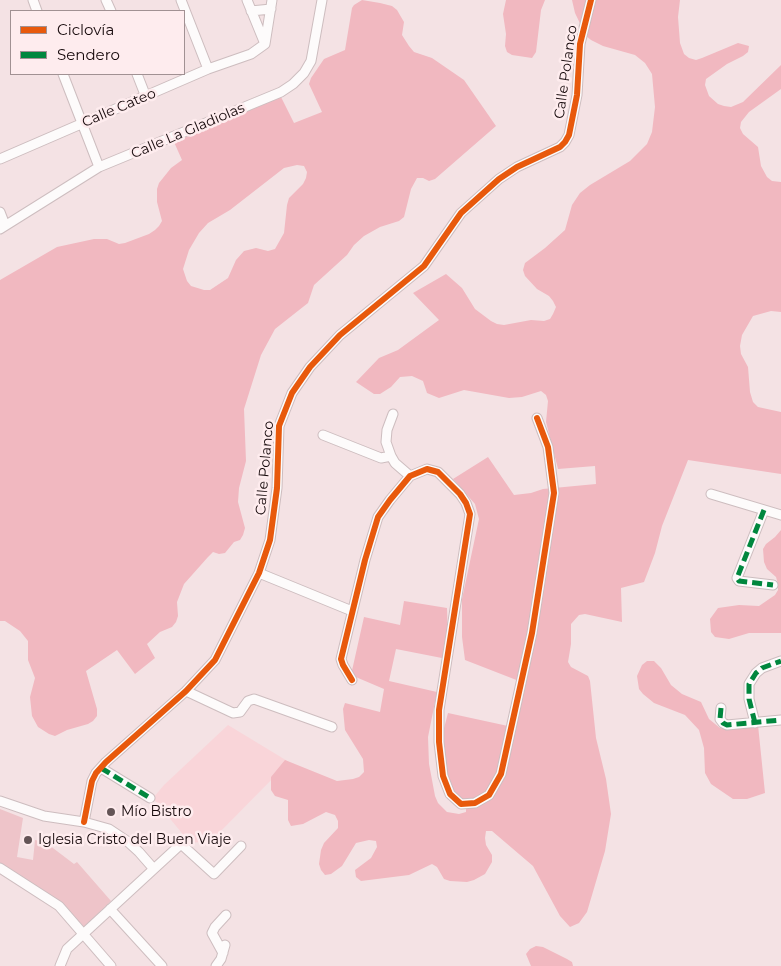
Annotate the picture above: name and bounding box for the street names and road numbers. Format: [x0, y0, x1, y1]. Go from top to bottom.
street label: Calle Polanco [551, 24, 581, 120]
street label: Calle Cateo [80, 85, 158, 131]
street label: Calle La Gladiolas [129, 100, 247, 162]
street label: Calle Polanco [253, 420, 277, 516]

